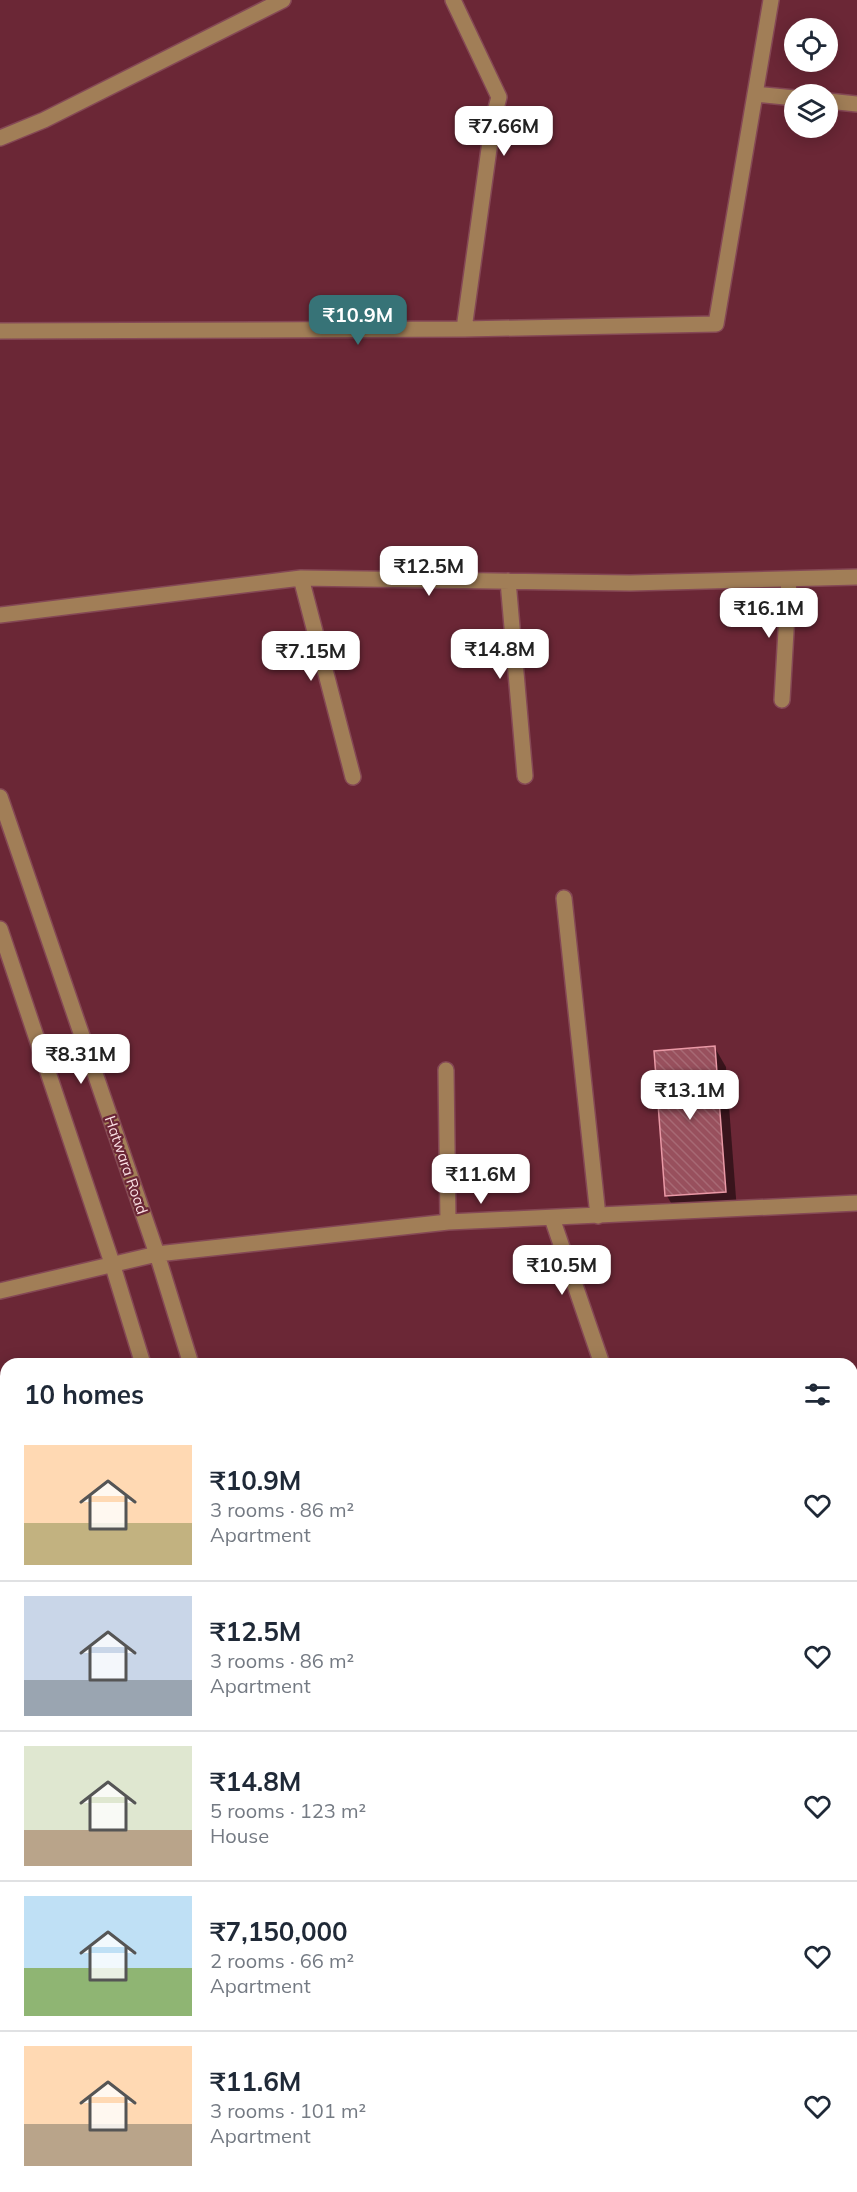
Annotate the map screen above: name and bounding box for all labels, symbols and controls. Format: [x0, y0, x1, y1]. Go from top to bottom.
map controls [784, 18, 838, 138]
button: locate [784, 18, 838, 72]
button: layers [784, 84, 838, 138]
pin: ₹7.66M [455, 106, 553, 157]
text: ₹7.66M [469, 113, 539, 138]
pin: ₹10.9M [309, 295, 407, 346]
text: ₹10.9M [323, 302, 393, 327]
pin: ₹12.5M [380, 546, 478, 597]
text: ₹12.5M [394, 553, 464, 578]
pin: ₹16.1M [720, 588, 818, 639]
text: ₹16.1M [734, 595, 804, 620]
pin: ₹14.8M [451, 629, 549, 680]
pin: ₹7.15M [262, 631, 360, 682]
text: ₹14.8M [465, 636, 535, 661]
text: ₹7.15M [276, 638, 346, 663]
pin: ₹8.31M [32, 1034, 130, 1085]
text: ₹8.31M [46, 1041, 116, 1066]
pin: ₹13.1M [641, 1070, 739, 1121]
text: ₹13.1M [655, 1077, 725, 1102]
street label: Hatwara Road [101, 1113, 152, 1217]
pin: ₹11.6M [432, 1154, 530, 1205]
text: ₹11.6M [446, 1161, 516, 1186]
pin: ₹10.5M [513, 1245, 611, 1296]
text: ₹10.5M [527, 1252, 597, 1277]
text: 10 homes [24, 1378, 144, 1411]
icon: filters [801, 1378, 834, 1411]
text: ₹10.9M [210, 1464, 301, 1497]
icon: home [72, 1469, 144, 1541]
icon: heart [801, 1489, 834, 1522]
text: 3 rooms · 86 m² [210, 1497, 354, 1522]
text: Apartment [210, 1522, 311, 1547]
text: ₹12.5M [210, 1615, 301, 1648]
icon: home [72, 1620, 144, 1692]
icon: heart [801, 1640, 834, 1673]
text: 3 rooms · 86 m² [210, 1648, 354, 1673]
text: Apartment [210, 1673, 311, 1698]
text: ₹14.8M [210, 1765, 301, 1798]
icon: home [72, 1770, 144, 1842]
icon: heart [801, 1790, 834, 1823]
text: 5 rooms · 123 m² [210, 1798, 366, 1823]
text: House [210, 1823, 269, 1848]
text: ₹7,150,000 [210, 1915, 348, 1948]
icon: home [72, 1920, 144, 1992]
icon: heart [801, 1940, 834, 1973]
text: 2 rooms · 66 m² [210, 1948, 354, 1973]
text: Apartment [210, 1973, 311, 1998]
text: ₹11.6M [210, 2065, 301, 2098]
icon: home [72, 2070, 144, 2142]
icon: heart [801, 2090, 834, 2123]
text: 3 rooms · 101 m² [210, 2098, 366, 2123]
text: Apartment [210, 2123, 311, 2148]

